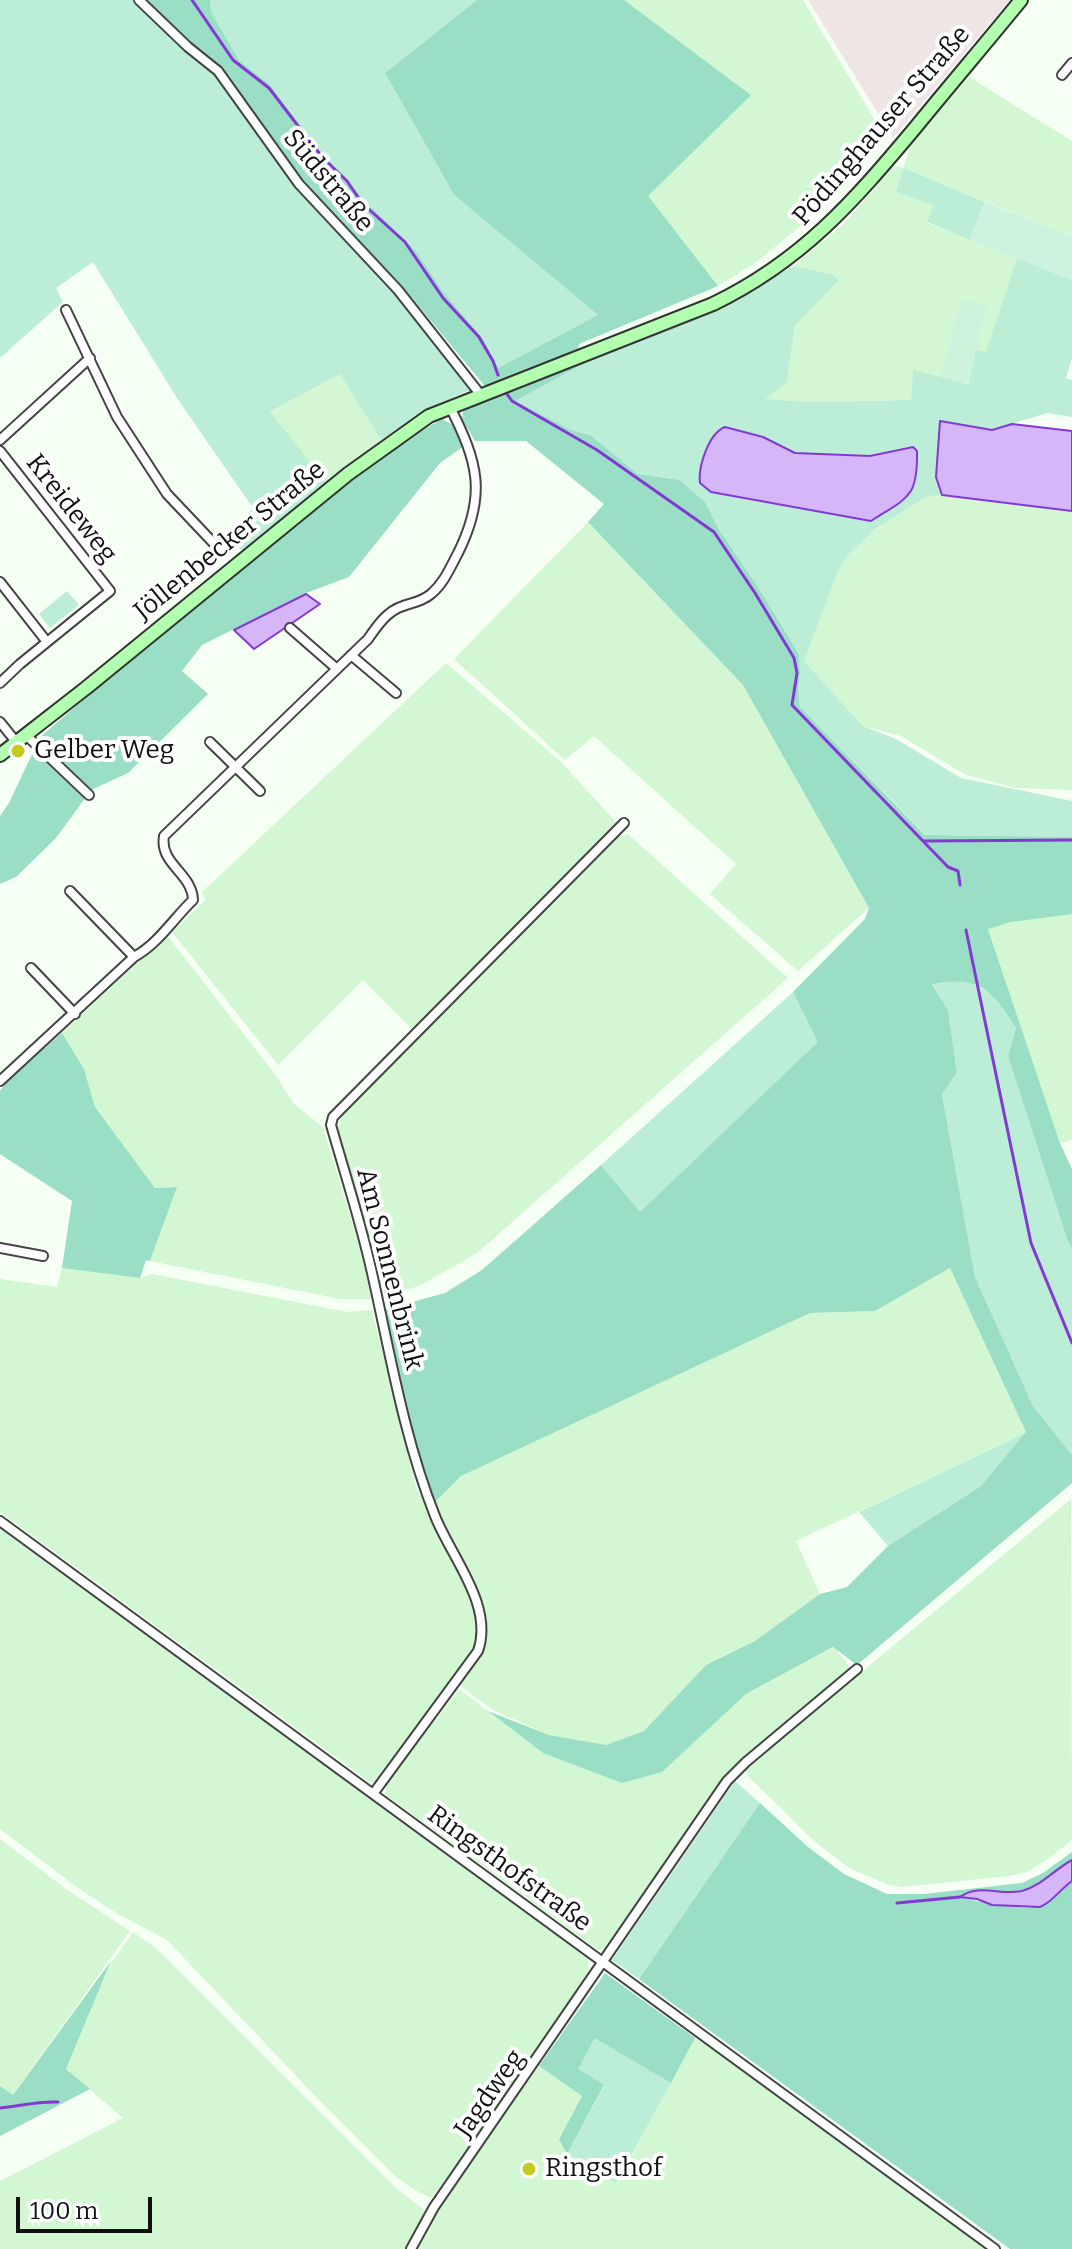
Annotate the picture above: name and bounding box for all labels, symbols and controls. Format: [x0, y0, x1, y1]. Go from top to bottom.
street label: Pödinghauser Straße [787, 20, 977, 232]
street label: Südstraße [276, 123, 380, 239]
street label: Kreideweg [19, 449, 123, 569]
street label: Jöllenbecker Straße [128, 455, 332, 627]
place label: Gelber Weg [34, 735, 174, 767]
marker: Gelber Weg [9, 742, 27, 760]
street label: Am Sonnenbrink [349, 1165, 429, 1373]
street label: Ringsthofstraße [421, 1799, 597, 1939]
street label: Jagdweg [448, 2044, 532, 2144]
place label: Ringsthof [545, 2153, 662, 2185]
marker: Ringsthof [520, 2160, 538, 2178]
scale bar [20, 2181, 156, 2231]
text: 100 m [30, 2197, 98, 2225]

